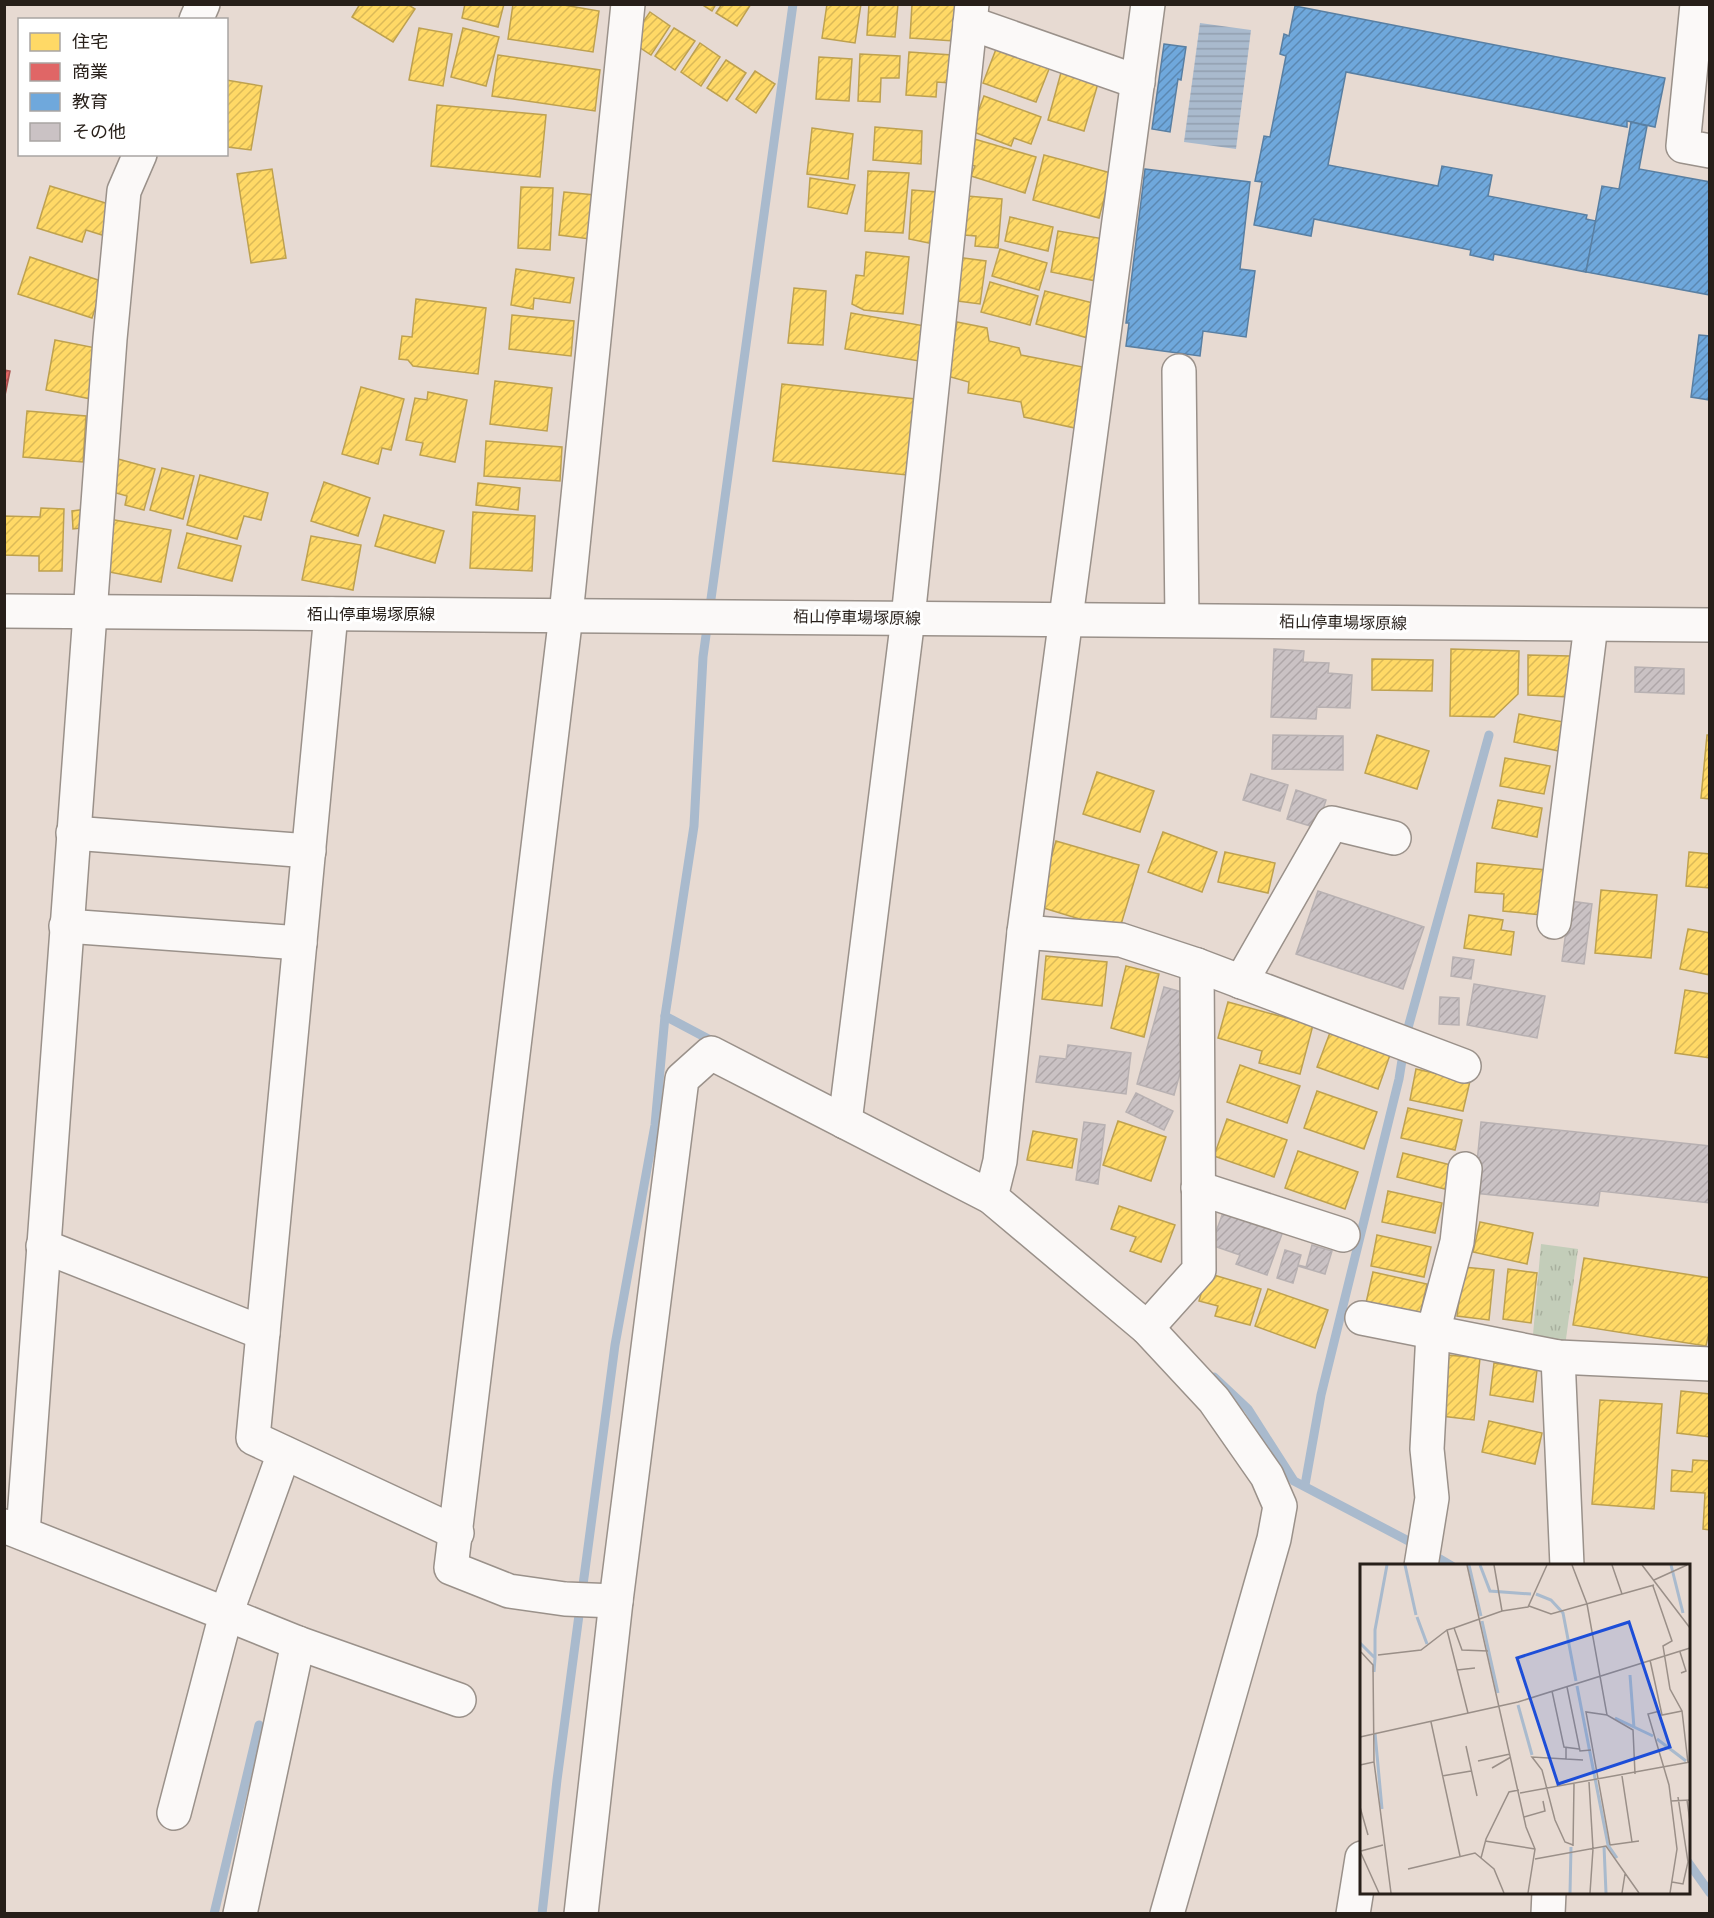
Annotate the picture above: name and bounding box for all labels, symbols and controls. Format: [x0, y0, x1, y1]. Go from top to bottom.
legend [18, 18, 228, 156]
text: 住宅 [72, 32, 108, 52]
text: 商業 [72, 62, 108, 82]
text: 教育 [72, 92, 108, 112]
text: その他 [72, 122, 126, 142]
street label: 栢山停車場塚原線 [307, 606, 435, 623]
street label: 栢山停車場塚原線 [793, 608, 921, 627]
street label: 栢山停車場塚原線 [1279, 613, 1407, 632]
inset map [1360, 1564, 1690, 1894]

